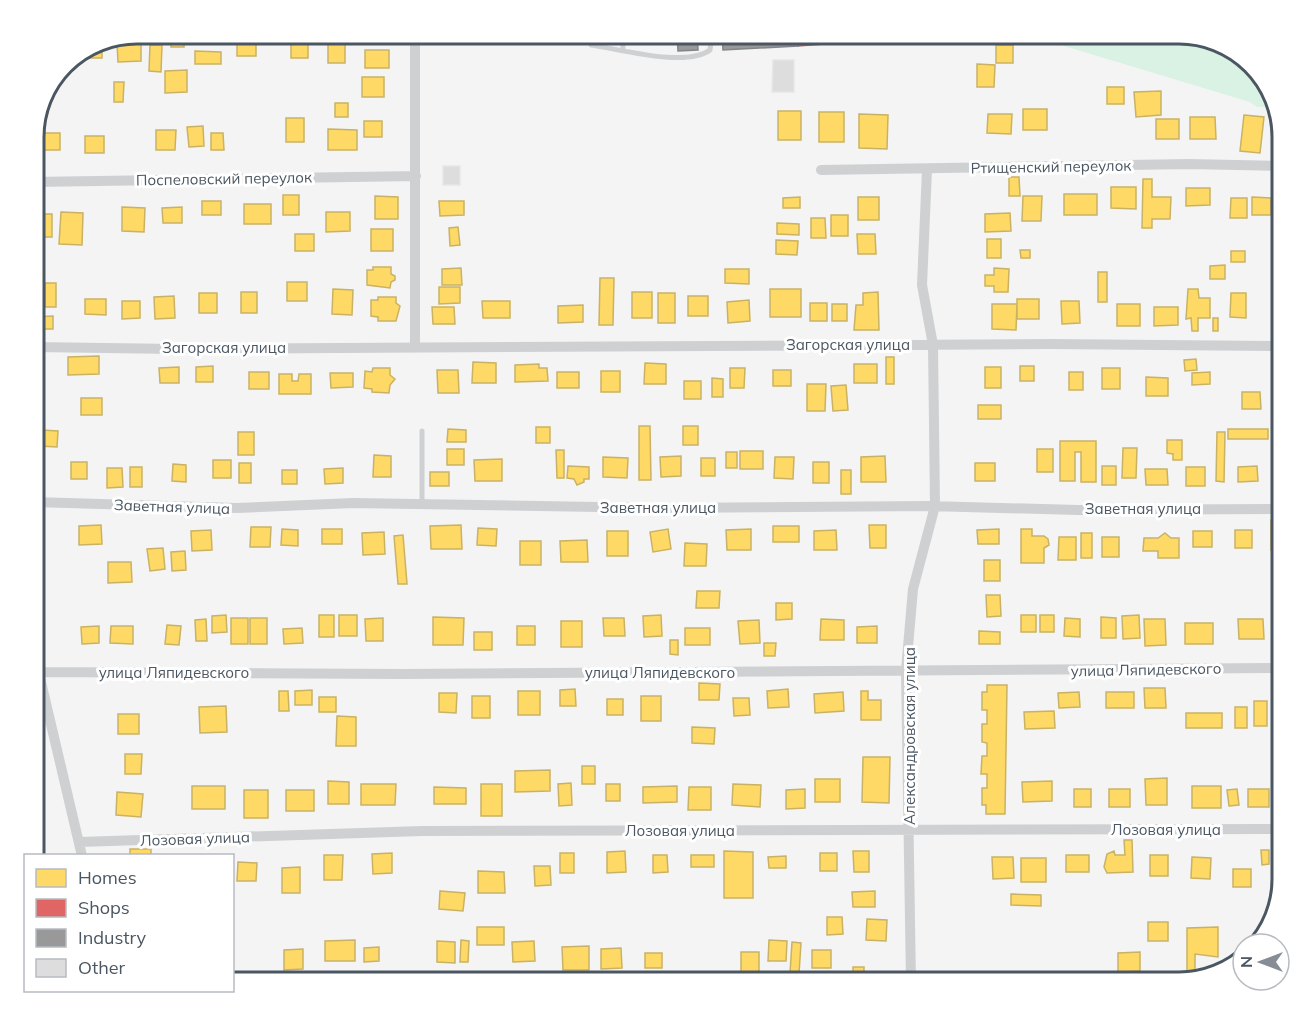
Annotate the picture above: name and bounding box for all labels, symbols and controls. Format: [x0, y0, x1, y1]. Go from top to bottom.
street label: Ртищенский переулок [970, 156, 1132, 177]
street label: Поспеловский переулок [136, 167, 313, 190]
street label: Загорская улица [786, 335, 910, 354]
street label: Загорская улица [162, 338, 286, 357]
street label: Заветная улица [114, 495, 231, 518]
street label: Заветная улица [600, 498, 716, 517]
street label: Заветная улица [1085, 499, 1201, 518]
street label: Александровская улица [900, 647, 919, 825]
street label: улица Ляпидевского [1070, 659, 1221, 680]
street label: улица Ляпидевского [99, 663, 249, 682]
street label: улица Ляпидевского [585, 663, 735, 682]
street label: Лозовая улица [1111, 820, 1221, 839]
street label: Лозовая улица [625, 821, 735, 840]
street label: Лозовая улица [140, 827, 250, 850]
legend [24, 854, 234, 992]
text: Homes [78, 866, 137, 889]
text: Shops [78, 896, 130, 919]
text: Industry [78, 926, 147, 949]
north arrow [1231, 932, 1291, 992]
text: Other [78, 956, 126, 979]
text: N [1236, 956, 1256, 968]

